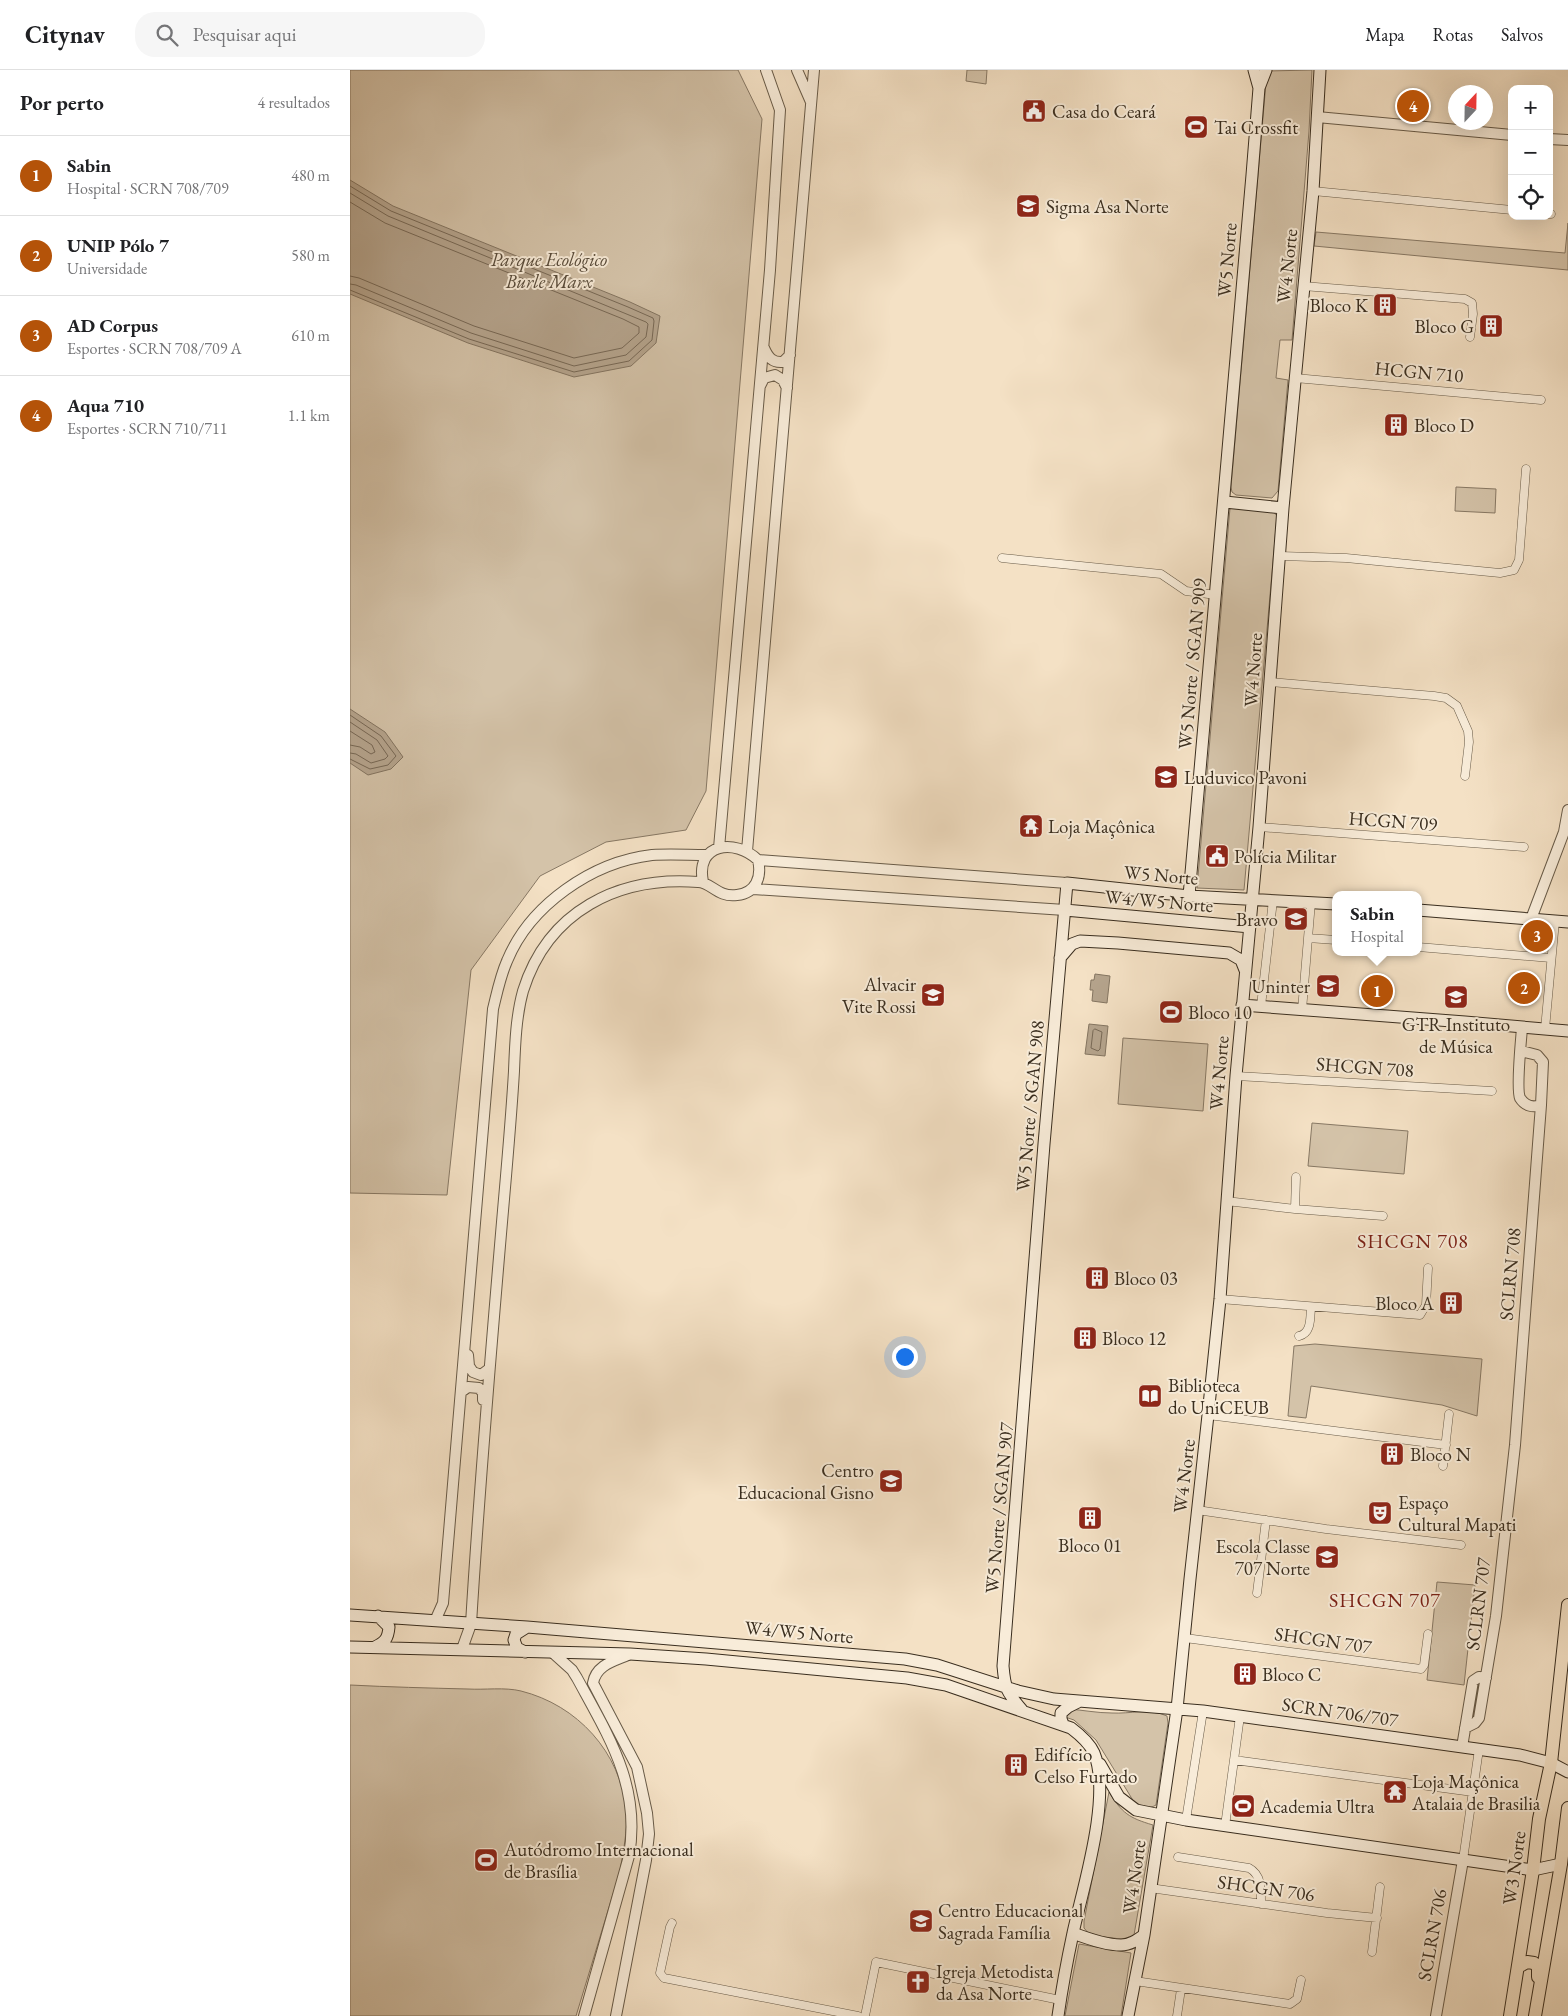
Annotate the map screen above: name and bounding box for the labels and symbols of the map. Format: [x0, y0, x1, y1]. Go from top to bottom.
north arrow [1448, 85, 1493, 130]
pin: 4 [1397, 87, 1429, 125]
public building icon: Casa do Ceará [1021, 98, 1047, 124]
place label: Casa do Ceará [1052, 99, 1156, 124]
sports icon: Tai Crossfit [1183, 114, 1209, 140]
place label: Tai Crossfit [1214, 115, 1298, 140]
school or university icon: Sigma Asa Norte [1015, 193, 1041, 219]
place label: Sigma Asa Norte [1046, 194, 1169, 219]
street label: W5 Norte [1211, 222, 1243, 298]
street label: W4 Norte [1271, 228, 1303, 304]
park label: Parque Ecológico Burle Marx [491, 247, 607, 294]
building icon: Bloco K [1372, 292, 1398, 318]
place label: Bloco K [1309, 293, 1369, 318]
building icon: Bloco G [1478, 313, 1504, 339]
place label: Bloco G [1414, 314, 1474, 339]
street label: HCGN 710 [1374, 356, 1464, 388]
building icon: Bloco D [1383, 412, 1409, 438]
place label: Bloco D [1414, 413, 1474, 438]
street label: W5 Norte / SGAN 909 [1172, 577, 1212, 751]
street label: W4 Norte [1238, 632, 1268, 708]
school or university icon: Luduvico Pavoni [1153, 764, 1179, 790]
place label: Luduvico Pavoni [1184, 765, 1307, 790]
street label: HCGN 709 [1348, 805, 1438, 837]
temple icon: Loja Maçônica [1018, 813, 1044, 839]
place label: Loja Maçônica [1048, 814, 1155, 839]
public building icon: Polícia Militar [1204, 843, 1230, 869]
place label: Polícia Militar [1234, 844, 1337, 869]
street label: W5 Norte [1123, 859, 1199, 891]
street label: W4/W5 Norte [1104, 884, 1214, 918]
school or university icon: Bravo [1283, 906, 1309, 932]
place label: Bravo [1236, 907, 1278, 932]
pin: 3 [1521, 917, 1553, 955]
pin: 2 [1508, 969, 1540, 1007]
place label: Alvacir Vite Rossi [842, 972, 917, 1019]
pin: 1 [1361, 972, 1393, 1010]
school or university icon: Uninter [1315, 973, 1341, 999]
place label: Uninter [1252, 974, 1311, 999]
school or university icon: Alvacir Vite Rossi [920, 982, 946, 1008]
school or university icon: GTR Instituto de Música [1443, 984, 1469, 1010]
sports icon: Bloco 10 [1158, 999, 1184, 1025]
place label: Bloco 10 [1188, 1000, 1252, 1025]
place label: GTR Instituto de Música [1402, 1012, 1510, 1059]
street label: W5 Norte / SGAN 908 [1010, 1019, 1050, 1193]
street label: W4 Norte [1203, 1035, 1235, 1111]
street label: SHCGN 708 [1315, 1051, 1415, 1083]
street label: SCLRN 708 [1493, 1226, 1527, 1322]
district label: SHCGN 708 [1357, 1228, 1469, 1254]
building icon: Bloco 03 [1084, 1265, 1110, 1291]
place label: Bloco 03 [1114, 1266, 1178, 1291]
building icon: Bloco A [1438, 1290, 1464, 1316]
place label: Bloco A [1375, 1291, 1435, 1316]
building icon: Bloco 12 [1072, 1325, 1098, 1351]
place label: Bloco 12 [1102, 1326, 1166, 1351]
your location [892, 1344, 918, 1370]
place label: Biblioteca do UniCEUB [1168, 1373, 1269, 1420]
library icon: Biblioteca do UniCEUB [1137, 1383, 1163, 1409]
street label: W5 Norte / SGAN 907 [979, 1421, 1019, 1595]
street label: W4 Norte [1167, 1438, 1201, 1514]
building icon: Bloco N [1379, 1441, 1405, 1467]
place label: Bloco N [1410, 1442, 1471, 1467]
place label: Centro Educacional Gisno [737, 1458, 874, 1505]
school or university icon: Centro Educacional Gisno [878, 1468, 904, 1494]
place label: Espaço Cultural Mapati [1398, 1490, 1517, 1537]
theatre icon: Espaço Cultural Mapati [1367, 1500, 1393, 1526]
building icon: Bloco 01 [1077, 1505, 1103, 1531]
place label: Bloco 01 [1058, 1533, 1122, 1558]
place label: Escola Classe 707 Norte [1215, 1534, 1310, 1581]
school or university icon: Escola Classe 707 Norte [1314, 1544, 1340, 1570]
street label: SCLRN 707 [1460, 1555, 1496, 1652]
district label: SHCGN 707 [1329, 1587, 1441, 1613]
street label: W4/W5 Norte [744, 1615, 854, 1649]
street label: SHCGN 707 [1273, 1621, 1374, 1659]
building icon: Bloco C [1232, 1661, 1258, 1687]
place label: Bloco C [1262, 1662, 1321, 1687]
street label: SCRN 706/707 [1280, 1691, 1401, 1733]
place label: Edifício Celso Furtado [1034, 1742, 1137, 1789]
building icon: Edifício Celso Furtado [1003, 1752, 1029, 1778]
place label: Loja Maçônica Atalaia de Brasilia [1411, 1769, 1541, 1816]
temple icon: Loja Maçônica Atalaia de Brasilia [1382, 1779, 1408, 1805]
sports icon: Academia Ultra [1230, 1793, 1256, 1819]
place label: Academia Ultra [1259, 1794, 1375, 1819]
street label: W3 Norte [1496, 1829, 1532, 1907]
place label: Autódromo Internacional de Brasília [503, 1837, 694, 1884]
street label: W4 Norte [1116, 1838, 1152, 1916]
sports icon: Autódromo Internacional de Brasília [473, 1847, 499, 1873]
street label: SHCGN 706 [1216, 1869, 1316, 1907]
street label: SCLRN 706 [1412, 1887, 1452, 1983]
place label: Centro Educacional Sagrada Família [938, 1898, 1084, 1945]
school or university icon: Centro Educacional Sagrada Família [908, 1908, 934, 1934]
place label: Igreja Metodista da Asa Norte [936, 1959, 1054, 2006]
church icon: Igreja Metodista da Asa Norte [905, 1969, 931, 1995]

